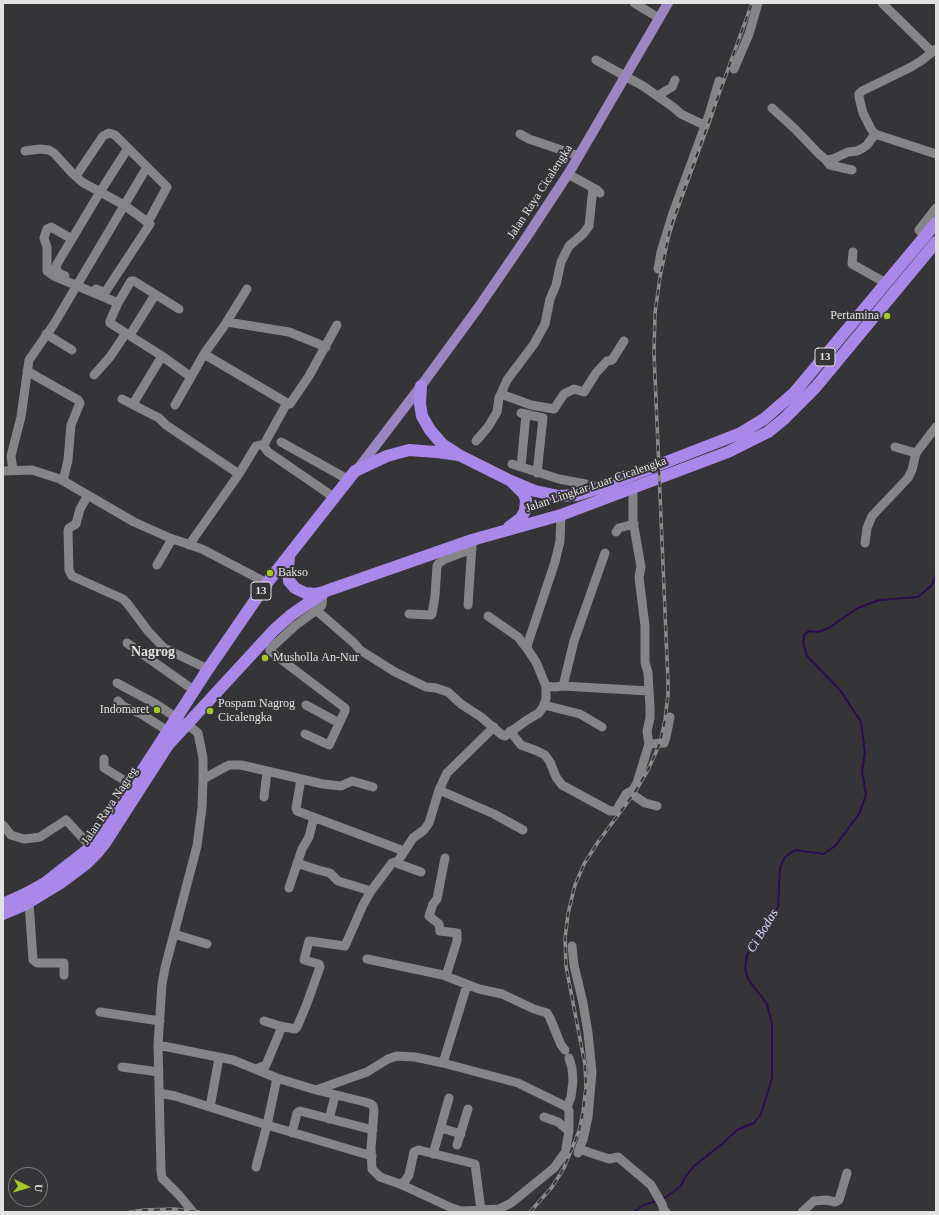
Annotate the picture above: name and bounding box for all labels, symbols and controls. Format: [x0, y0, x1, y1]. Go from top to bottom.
street label: Jalan Raya Cicalengka [504, 142, 576, 242]
place label: Pertamina [830, 309, 879, 323]
marker: Pertamina [882, 311, 892, 321]
road number: 13 [815, 348, 835, 366]
street label: Jalan Lingkar Luar Cicalengka [524, 454, 668, 516]
place label: Bakso [278, 566, 308, 580]
marker: Bakso [265, 568, 275, 578]
road number: 13 [251, 582, 271, 600]
district label: Nagrog [131, 644, 175, 660]
place label: Musholla An-Nur [273, 651, 359, 665]
marker: Musholla An-Nur [260, 653, 270, 663]
place label: Pospam Nagrog Cicalengka [218, 697, 295, 725]
place label: Indomaret [100, 703, 149, 717]
marker: Indomaret [152, 705, 162, 715]
marker: Pospam Nagrog Cicalengka [205, 706, 215, 716]
street label: Jalan Raya Nagreg [79, 764, 141, 848]
water label: Ci Bodas [744, 906, 782, 956]
north arrow [8, 1167, 48, 1207]
text: U [33, 1183, 45, 1192]

